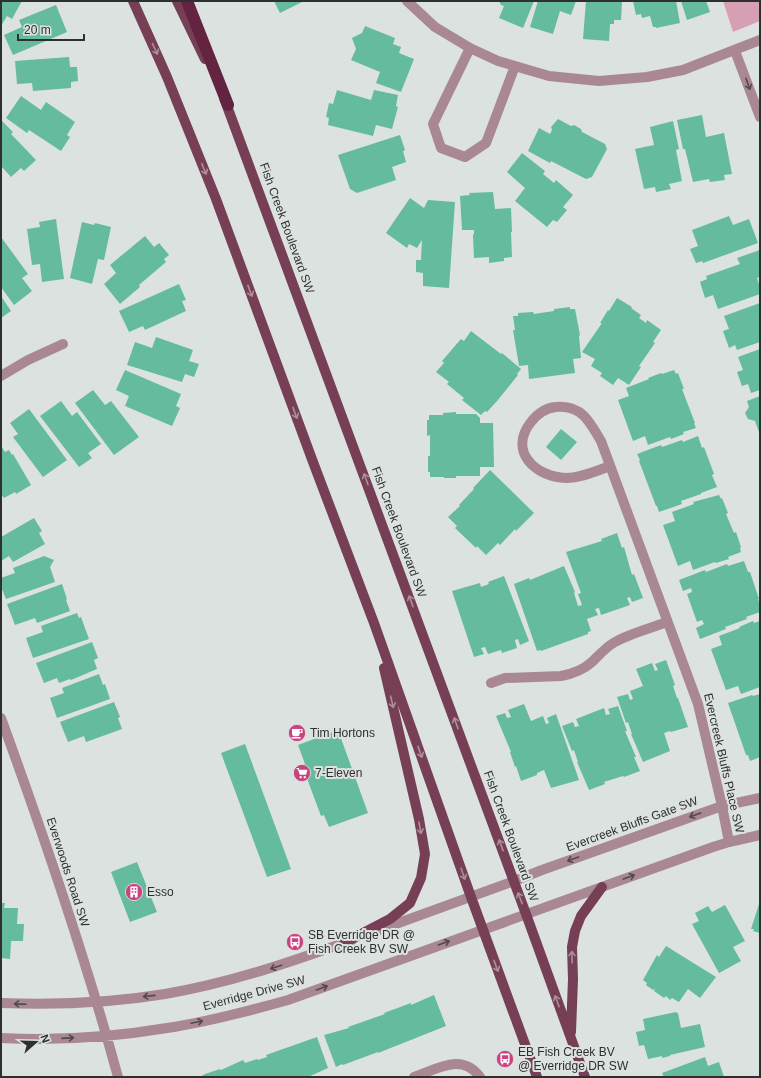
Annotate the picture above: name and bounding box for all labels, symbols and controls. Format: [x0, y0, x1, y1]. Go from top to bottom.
scale bar [18, 16, 84, 42]
text: 20 m [24, 23, 51, 37]
one-way arrow [151, 43, 159, 55]
one-way arrow [744, 78, 752, 90]
street label: Fish Creek Boulevard SW [257, 161, 317, 296]
one-way arrow [201, 163, 209, 175]
one-way arrow [247, 284, 254, 297]
one-way arrow [291, 407, 299, 419]
street label: Fish Creek Boulevard SW [369, 465, 429, 600]
one-way arrow [361, 473, 369, 485]
one-way arrow [406, 595, 414, 607]
street label: Evercreek Bluffs Place SW [701, 692, 747, 835]
one-way arrow [388, 695, 396, 708]
one-way arrow [451, 717, 459, 729]
cafe icon: Tim Hortons [287, 723, 307, 743]
place label: Tim Hortons [310, 726, 375, 740]
one-way arrow [416, 745, 424, 757]
supermarket icon: 7-Eleven [292, 763, 312, 783]
place label: 7-Eleven [315, 766, 362, 780]
street label: Fish Creek Boulevard SW [481, 769, 541, 904]
street label: Evercreek Bluffs Gate SW [564, 793, 700, 854]
one-way arrow [690, 812, 702, 820]
street label: Everwoods Road SW [44, 816, 92, 929]
one-way arrow [417, 822, 425, 835]
one-way arrow [496, 839, 504, 851]
one-way arrow [567, 855, 579, 863]
one-way arrow [460, 868, 467, 881]
one-way arrow [622, 873, 635, 880]
building icon: Esso [124, 882, 144, 902]
place label: Esso [147, 885, 174, 899]
one-way arrow [516, 892, 524, 904]
place label: SB Everridge DR @ Fish Creek BV SW [308, 928, 415, 956]
bus stop icon: SB Everridge DR @ Fish Creek BV SW [285, 932, 305, 952]
one-way arrow [438, 939, 450, 947]
one-way arrow [569, 951, 576, 964]
one-way arrow [493, 960, 501, 972]
one-way arrow [270, 964, 283, 971]
street label: Everridge Drive SW [201, 972, 307, 1013]
one-way arrow [315, 984, 328, 991]
one-way arrow [143, 992, 156, 1000]
one-way arrow [553, 995, 561, 1007]
one-way arrow [14, 1000, 27, 1007]
one-way arrow [190, 1018, 203, 1026]
north arrow [16, 1022, 56, 1062]
text: N [38, 1033, 52, 1044]
one-way arrow [61, 1035, 74, 1042]
place label: EB Fish Creek BV @ Everridge DR SW [518, 1045, 629, 1073]
bus stop icon: EB Fish Creek BV @ Everridge DR SW [495, 1049, 515, 1069]

